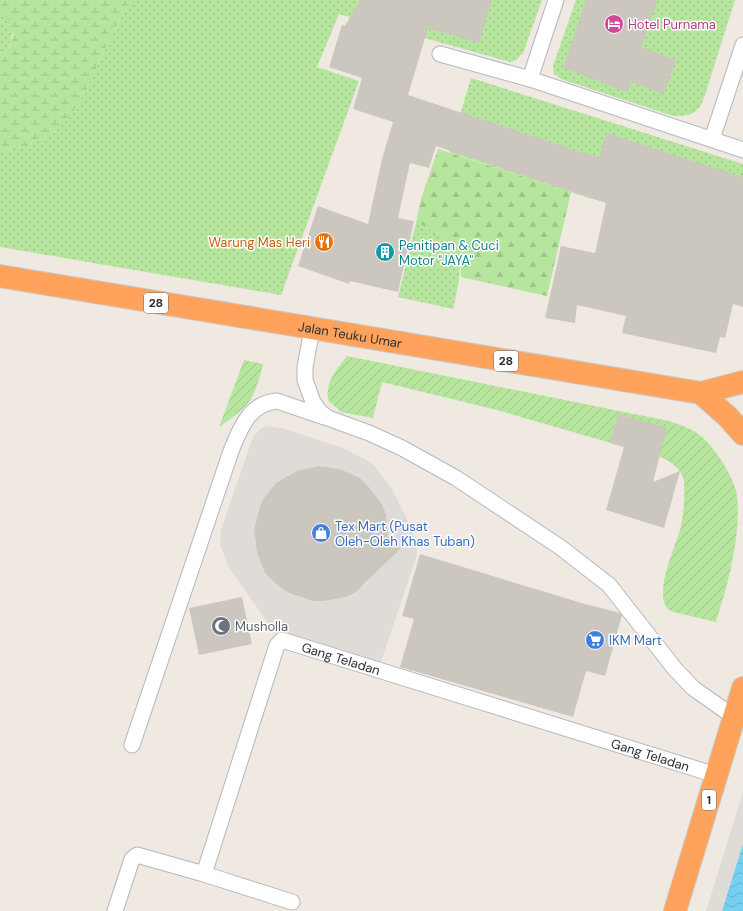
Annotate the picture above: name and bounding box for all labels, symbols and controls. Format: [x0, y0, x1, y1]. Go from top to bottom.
hotel icon: Hotel Purnama [603, 13, 625, 35]
place label: Hotel Purnama [628, 16, 716, 33]
restaurant icon: Warung Mas Heri [313, 231, 335, 253]
place label: Warung Mas Heri [208, 234, 310, 251]
place label: Penitipan & Cuci Motor "JAYA" [399, 237, 499, 269]
building icon: Penitipan & Cuci Motor "JAYA" [374, 241, 396, 263]
road number: 28 [144, 293, 168, 313]
street label: Jalan Teuku Umar [297, 318, 403, 352]
road number: 28 [494, 351, 518, 371]
place label: Tex Mart (Pusat Oleh-Oleh Khas Tuban) [335, 518, 475, 550]
shop icon: Tex Mart (Pusat Oleh-Oleh Khas Tuban) [310, 522, 332, 544]
mosque icon: Musholla [210, 615, 232, 637]
place label: Musholla [235, 618, 288, 635]
supermarket icon: IKM Mart [584, 629, 606, 651]
place label: IKM Mart [609, 632, 662, 649]
street label: Gang Teladan [300, 639, 382, 679]
street label: Gang Teladan [609, 735, 692, 775]
road number: 1 [702, 790, 716, 810]

